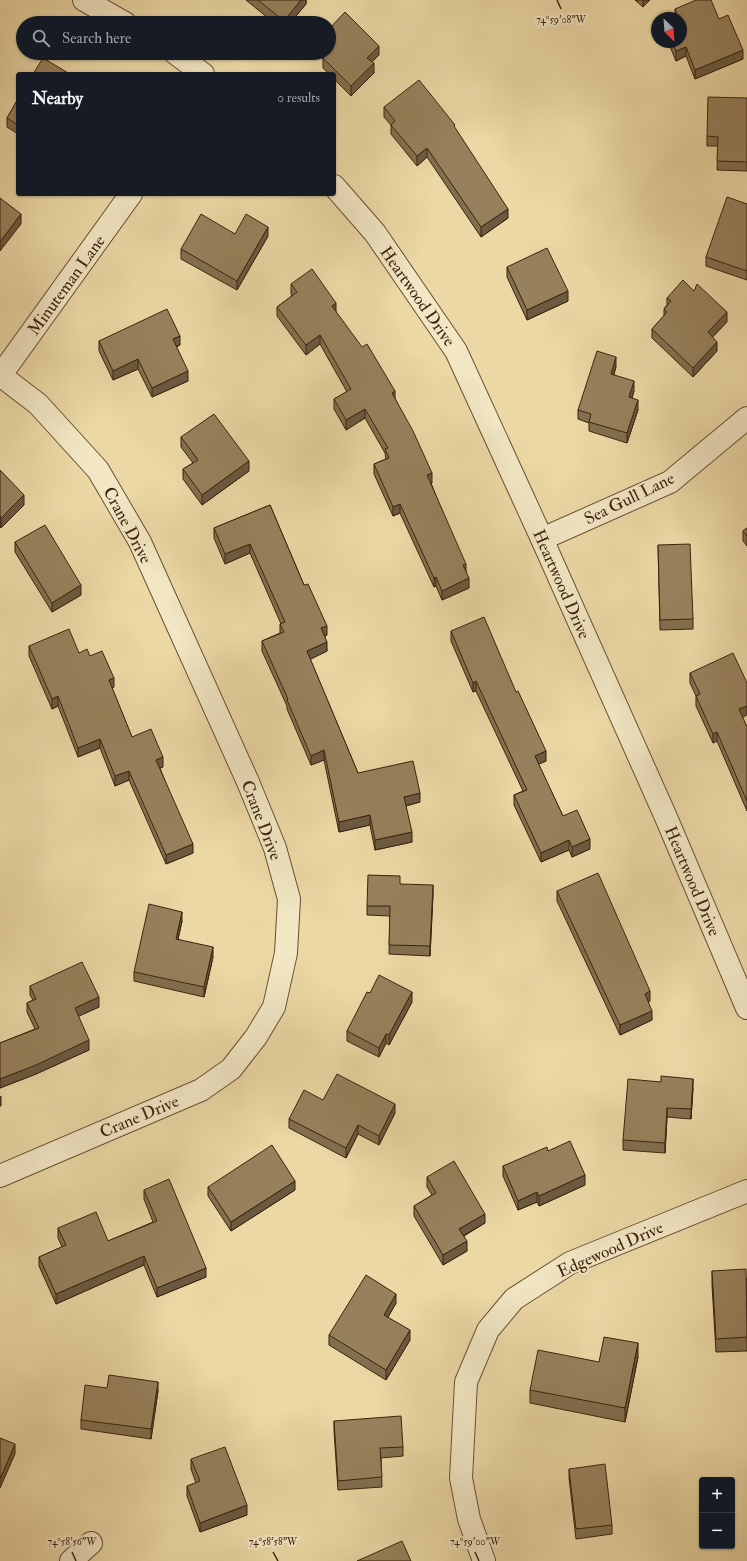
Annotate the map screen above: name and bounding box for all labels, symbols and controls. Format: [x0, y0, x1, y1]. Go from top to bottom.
north arrow [651, 12, 687, 48]
text: 74°59'08"W [536, 14, 587, 26]
search box [16, 16, 336, 60]
icon: search [30, 27, 52, 49]
text: Search here [62, 29, 131, 48]
text: Nearby [32, 88, 83, 109]
text: 0 results [277, 90, 320, 106]
street label: Minuteman Lane [23, 231, 110, 339]
street label: Heartwood Drive [375, 242, 460, 350]
street label: Sea Gull Lane [581, 468, 678, 529]
street label: Crane Drive [99, 483, 157, 567]
street label: Heartwood Drive [528, 526, 595, 642]
street label: Crane Drive [237, 777, 286, 863]
street label: Heartwood Drive [660, 823, 725, 939]
street label: Crane Drive [96, 1090, 182, 1143]
street label: Edgewood Drive [554, 1217, 666, 1282]
map controls [699, 1477, 735, 1549]
button: + [699, 1477, 735, 1513]
button: − [699, 1513, 735, 1549]
text: 74°58'56"W [48, 1536, 97, 1548]
text: 74°58'58"W [249, 1536, 298, 1548]
text: 74°59'00"W [450, 1536, 501, 1548]

